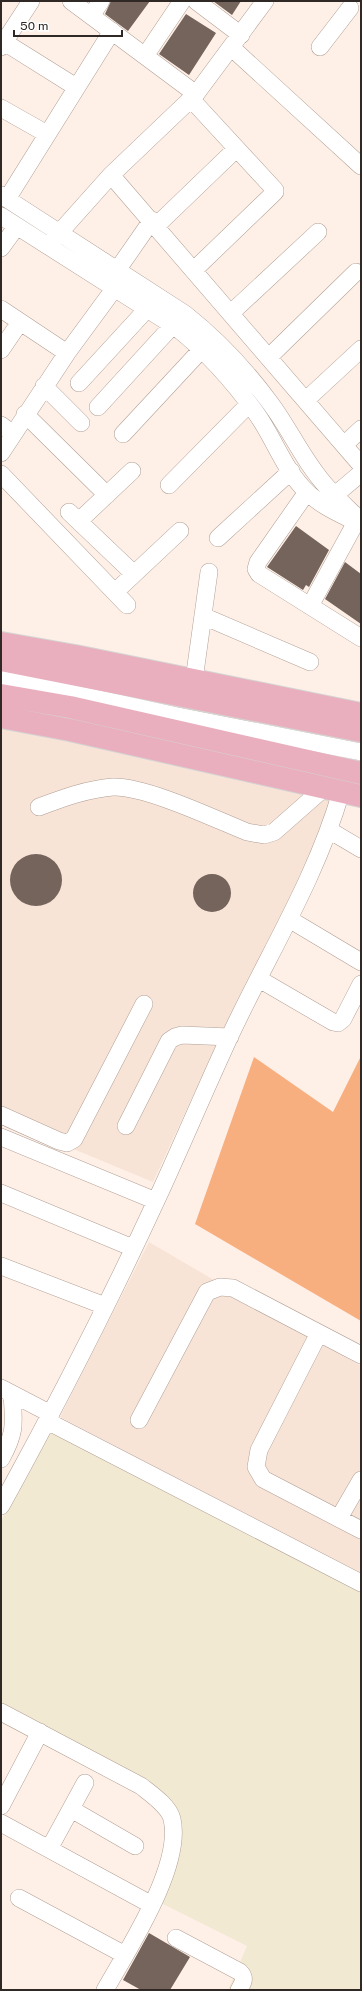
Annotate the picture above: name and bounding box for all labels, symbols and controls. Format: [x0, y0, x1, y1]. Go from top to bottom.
scale bar [14, 12, 122, 38]
text: 50 m [20, 19, 48, 33]

